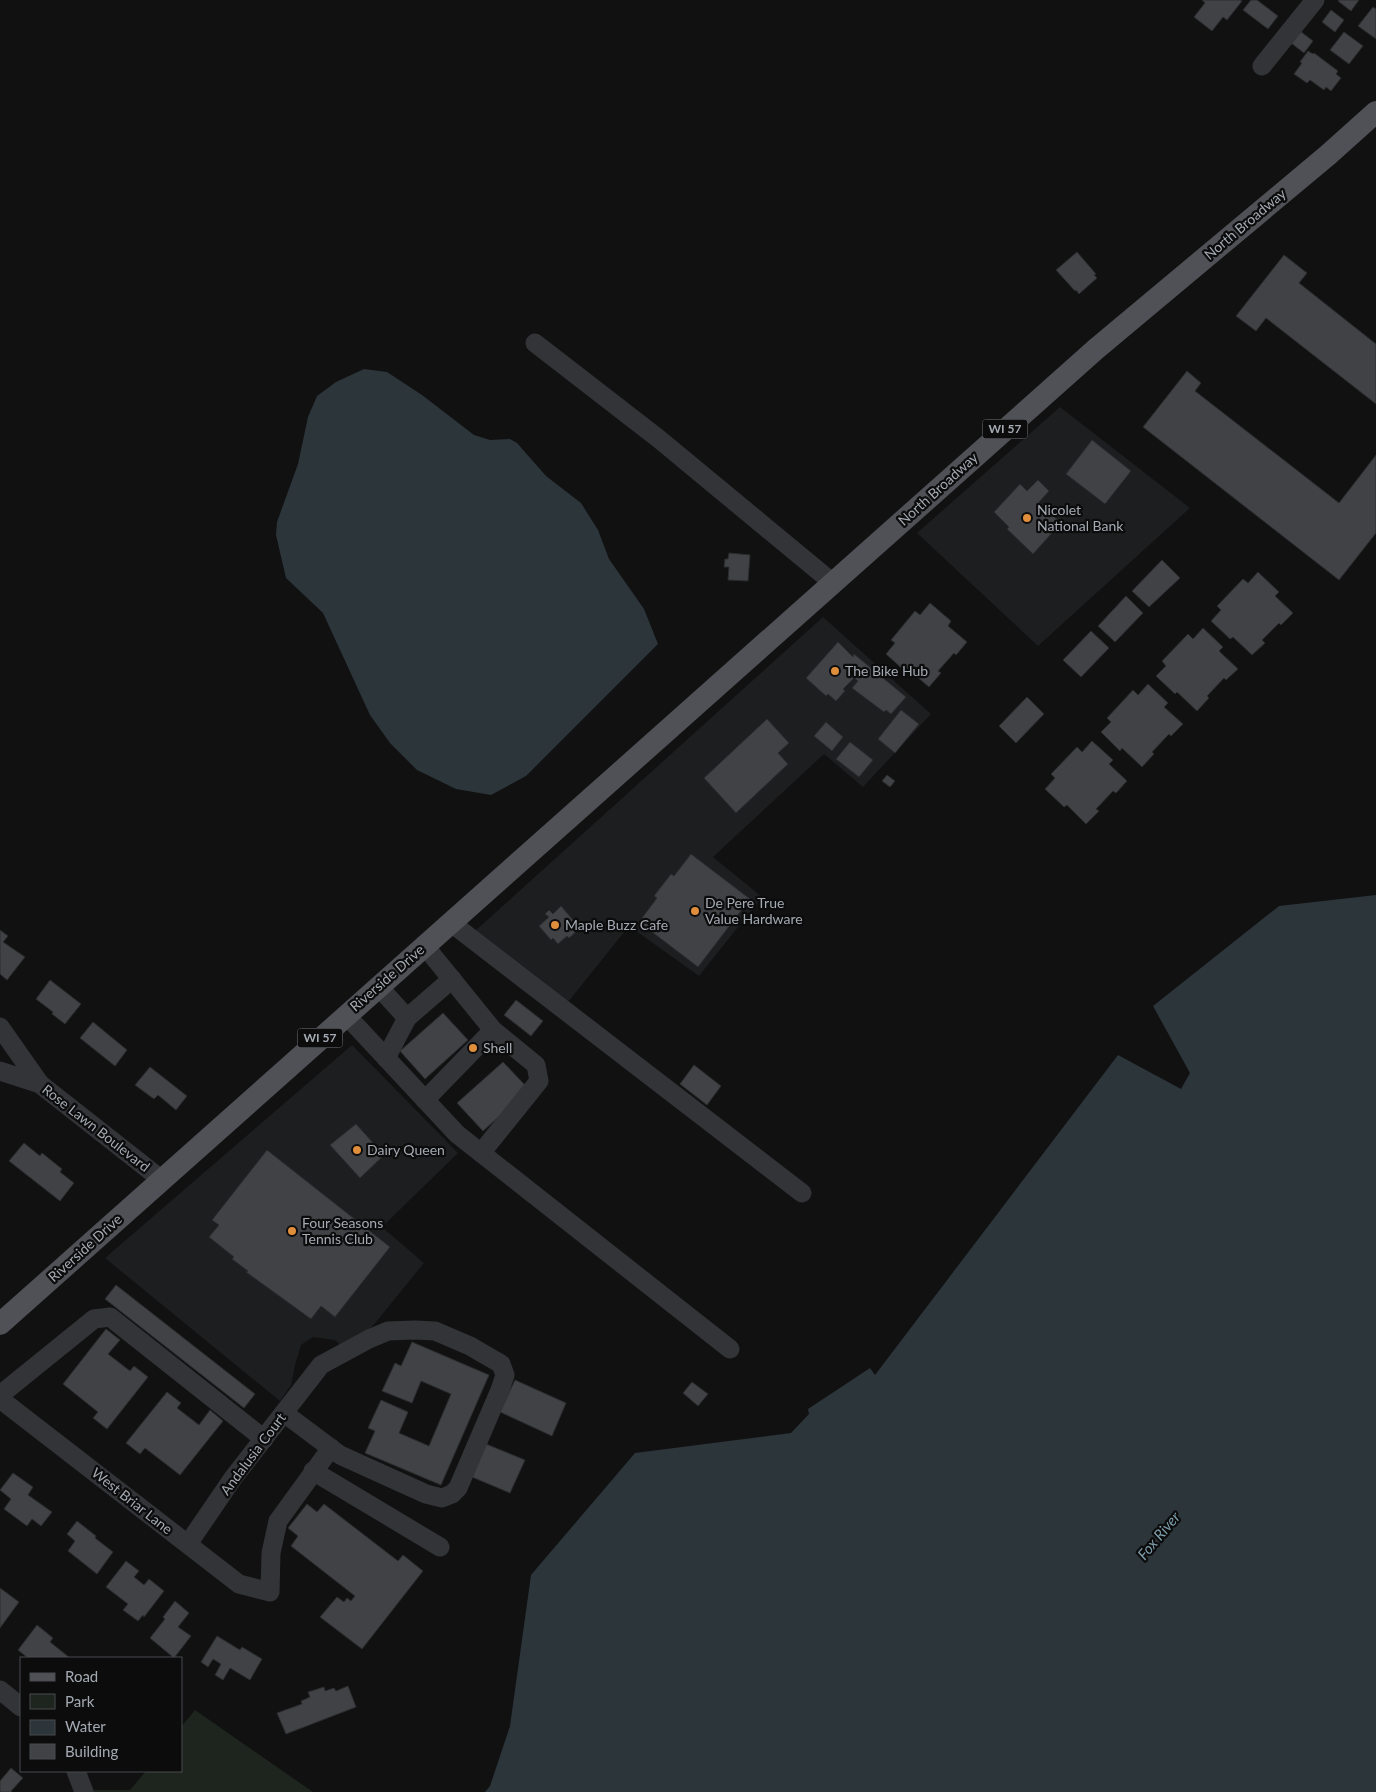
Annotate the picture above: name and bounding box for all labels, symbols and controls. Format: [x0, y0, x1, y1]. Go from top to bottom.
street label: North Broadway [1200, 184, 1290, 263]
road number: WI 57 [982, 419, 1028, 438]
street label: North Broadway [894, 448, 982, 529]
place label: Nicolet National Bank [1037, 501, 1124, 534]
marker: Nicolet National Bank [1021, 512, 1033, 524]
place label: The Bike Hub [845, 662, 928, 679]
marker: The Bike Hub [829, 665, 841, 677]
place label: De Pere True Value Hardware [705, 894, 803, 927]
marker: De Pere True Value Hardware [689, 905, 701, 917]
place label: Maple Buzz Cafe [565, 916, 668, 933]
marker: Maple Buzz Cafe [549, 919, 561, 931]
street label: Riverside Drive [346, 941, 427, 1015]
road number: WI 57 [298, 1028, 342, 1048]
place label: Shell [483, 1039, 512, 1056]
marker: Shell [467, 1042, 479, 1054]
street label: Rose Lawn Boulevard [39, 1080, 153, 1175]
place label: Dairy Queen [367, 1141, 445, 1158]
marker: Dairy Queen [351, 1144, 363, 1156]
street label: Riverside Drive [44, 1210, 125, 1285]
place label: Four Seasons Tennis Club [302, 1214, 383, 1247]
marker: Four Seasons Tennis Club [286, 1225, 298, 1237]
street label: Andalusia Court [216, 1409, 289, 1498]
street label: West Briar Lane [89, 1464, 176, 1537]
water label: Fox River [1133, 1507, 1184, 1563]
legend [20, 1657, 182, 1772]
text: Road [65, 1667, 98, 1685]
text: Park [65, 1692, 95, 1710]
text: Water [65, 1717, 106, 1735]
text: Building [65, 1742, 118, 1760]

